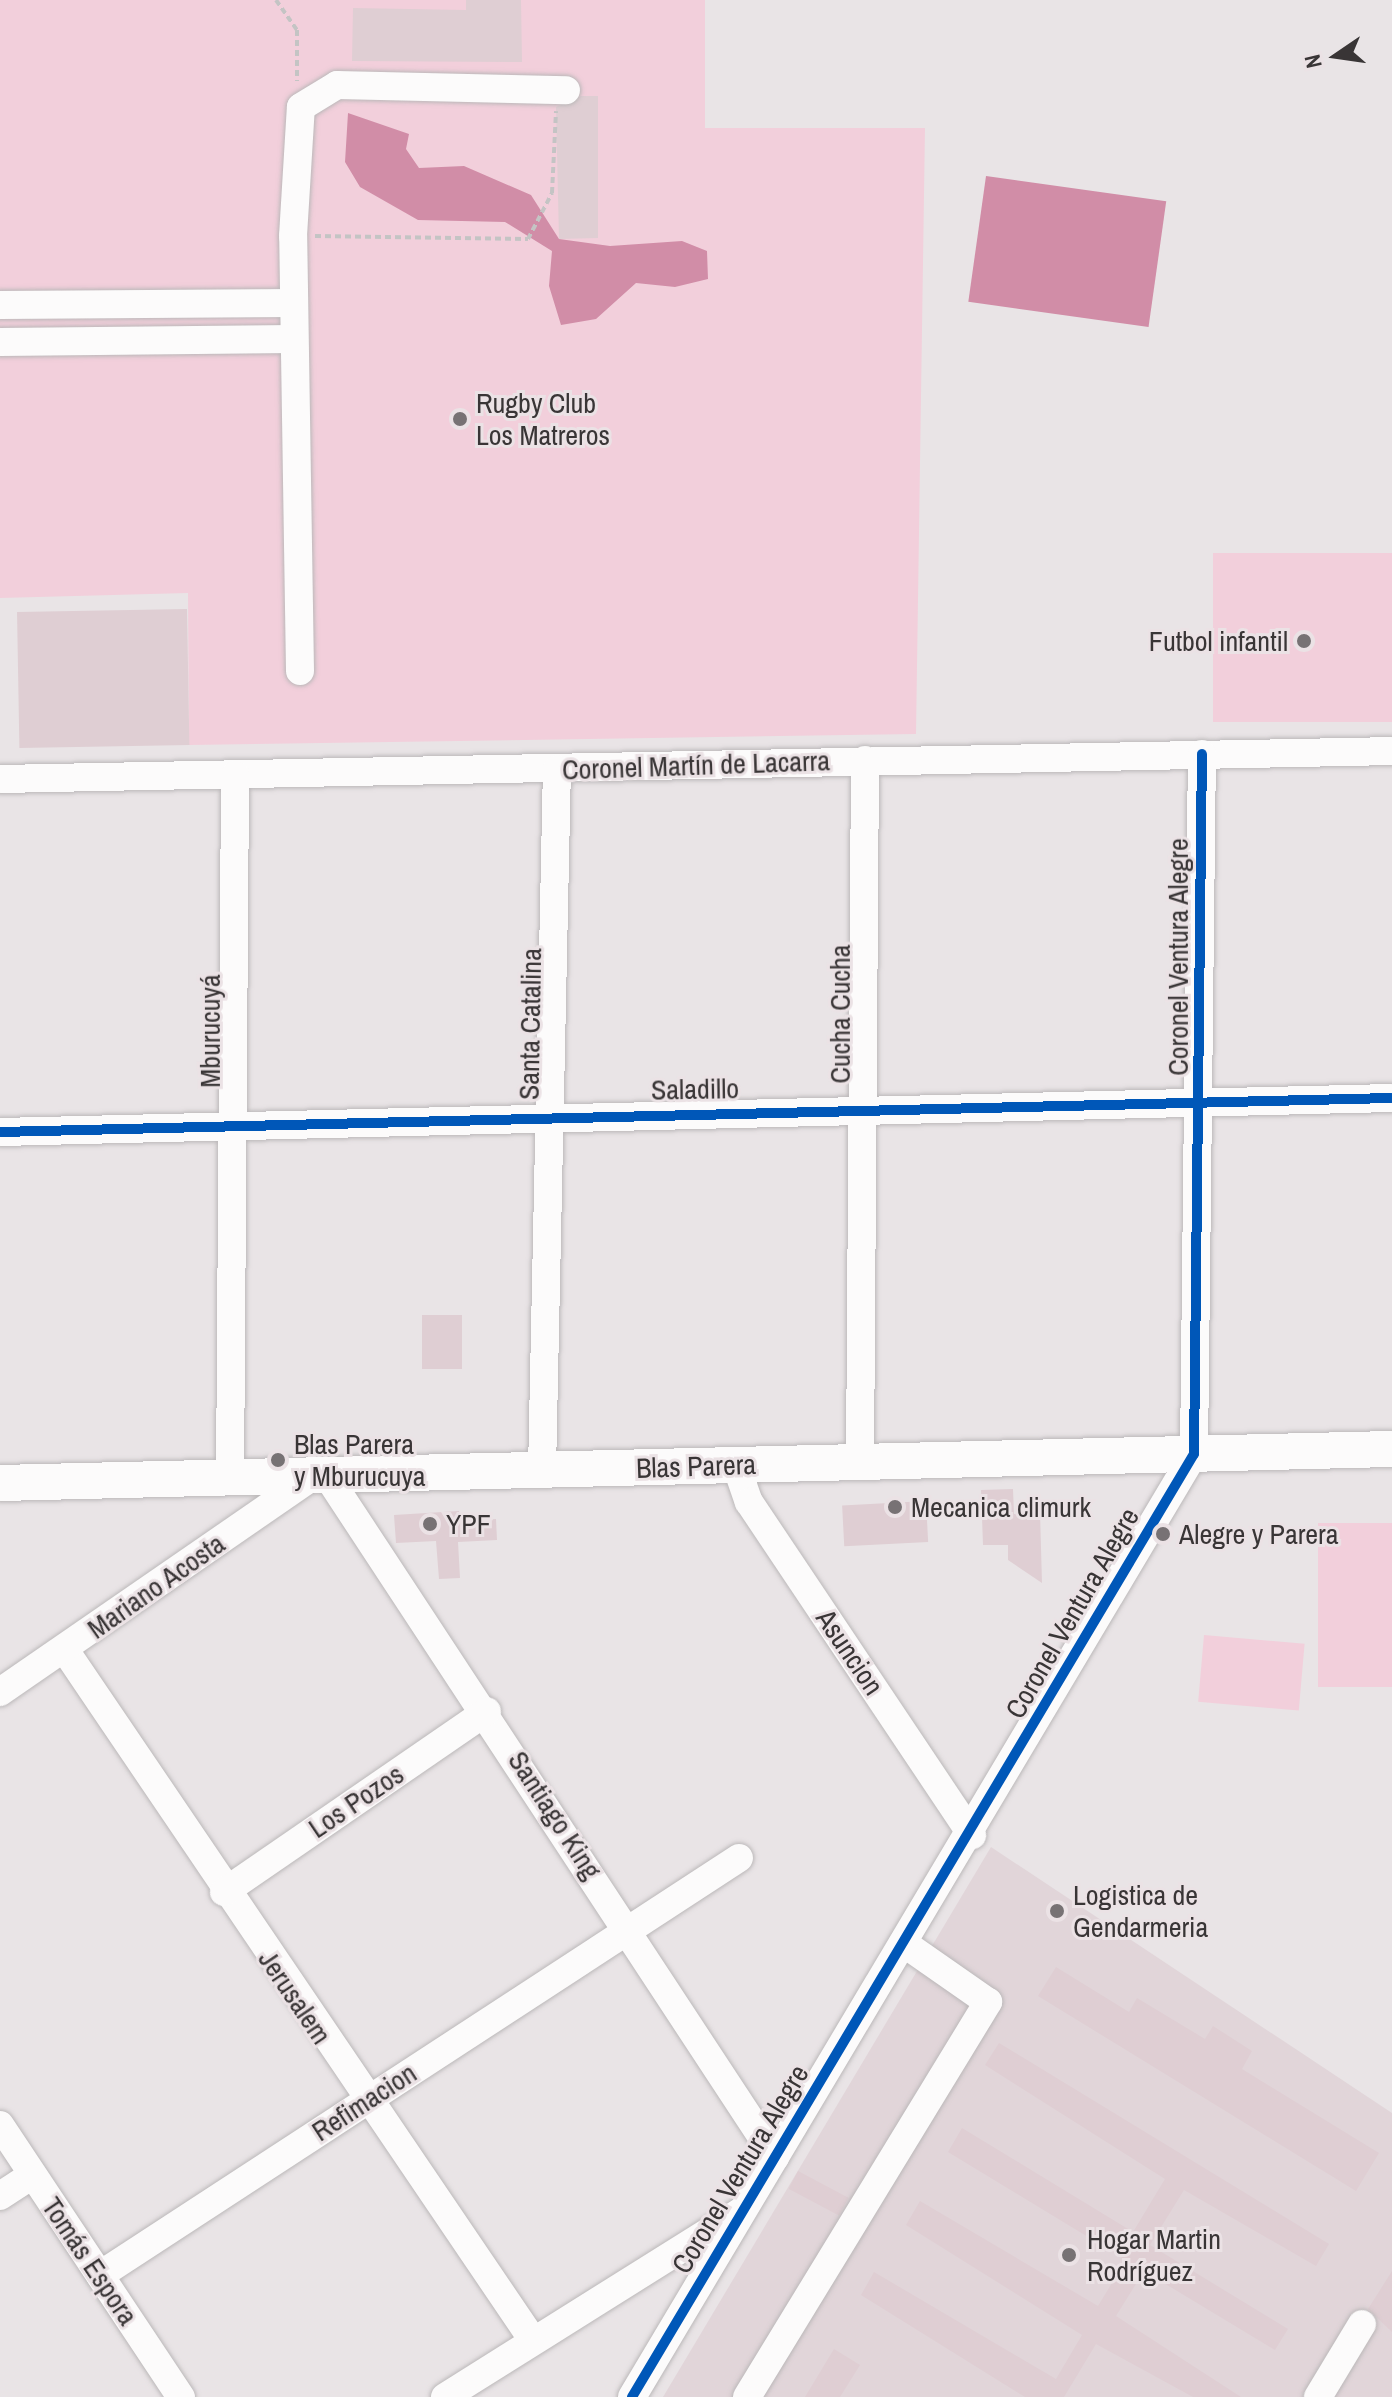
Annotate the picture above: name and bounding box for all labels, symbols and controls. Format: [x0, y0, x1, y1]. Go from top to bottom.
north arrow [1296, 16, 1376, 96]
text: N [1297, 52, 1329, 71]
place label: Rugby Club Los Matreros [476, 386, 610, 452]
marker: Rugby Club Los Matreros [451, 410, 469, 428]
place label: Futbol infantil [1149, 624, 1288, 658]
marker: Futbol infantil [1295, 632, 1313, 650]
street label: Coronel Martín de Lacarra [562, 744, 830, 786]
street label: Coronel Ventura Alegre [1161, 838, 1195, 1076]
street label: Cucha Cucha [823, 944, 857, 1084]
street label: Santa Catalina [512, 948, 548, 1100]
street label: Mburucuyá [193, 974, 227, 1088]
street label: Saladillo [651, 1071, 739, 1107]
place label: Blas Parera y Mburucuya [294, 1427, 425, 1493]
street label: Blas Parera [635, 1447, 757, 1485]
marker: Blas Parera y Mburucuya [269, 1451, 287, 1469]
place label: Mecanica climurk [911, 1490, 1091, 1524]
marker: Mecanica climurk [886, 1498, 904, 1516]
street label: Coronel Ventura Alegre [998, 1501, 1146, 1725]
place label: YPF [446, 1507, 491, 1541]
marker: YPF [421, 1515, 439, 1533]
place label: Alegre y Parera [1179, 1517, 1339, 1551]
marker: Alegre y Parera [1154, 1525, 1172, 1543]
street label: Mariano Acosta [81, 1526, 231, 1646]
street label: Asuncion [809, 1603, 891, 1701]
street label: Santiago King [501, 1745, 609, 1885]
street label: Los Pozos [302, 1757, 410, 1845]
place label: Logistica de Gendarmeria [1073, 1878, 1208, 1944]
marker: Logistica de Gendarmeria [1048, 1902, 1066, 1920]
street label: Jerusalem [251, 1944, 339, 2050]
street label: Refimacion [306, 2056, 422, 2148]
street label: Coronel Ventura Alegre [664, 2058, 816, 2280]
street label: Tomás Espora [35, 2191, 145, 2331]
place label: Hogar Martin Rodríguez [1087, 2222, 1221, 2288]
marker: Hogar Martin Rodríguez [1058, 2244, 1080, 2266]

